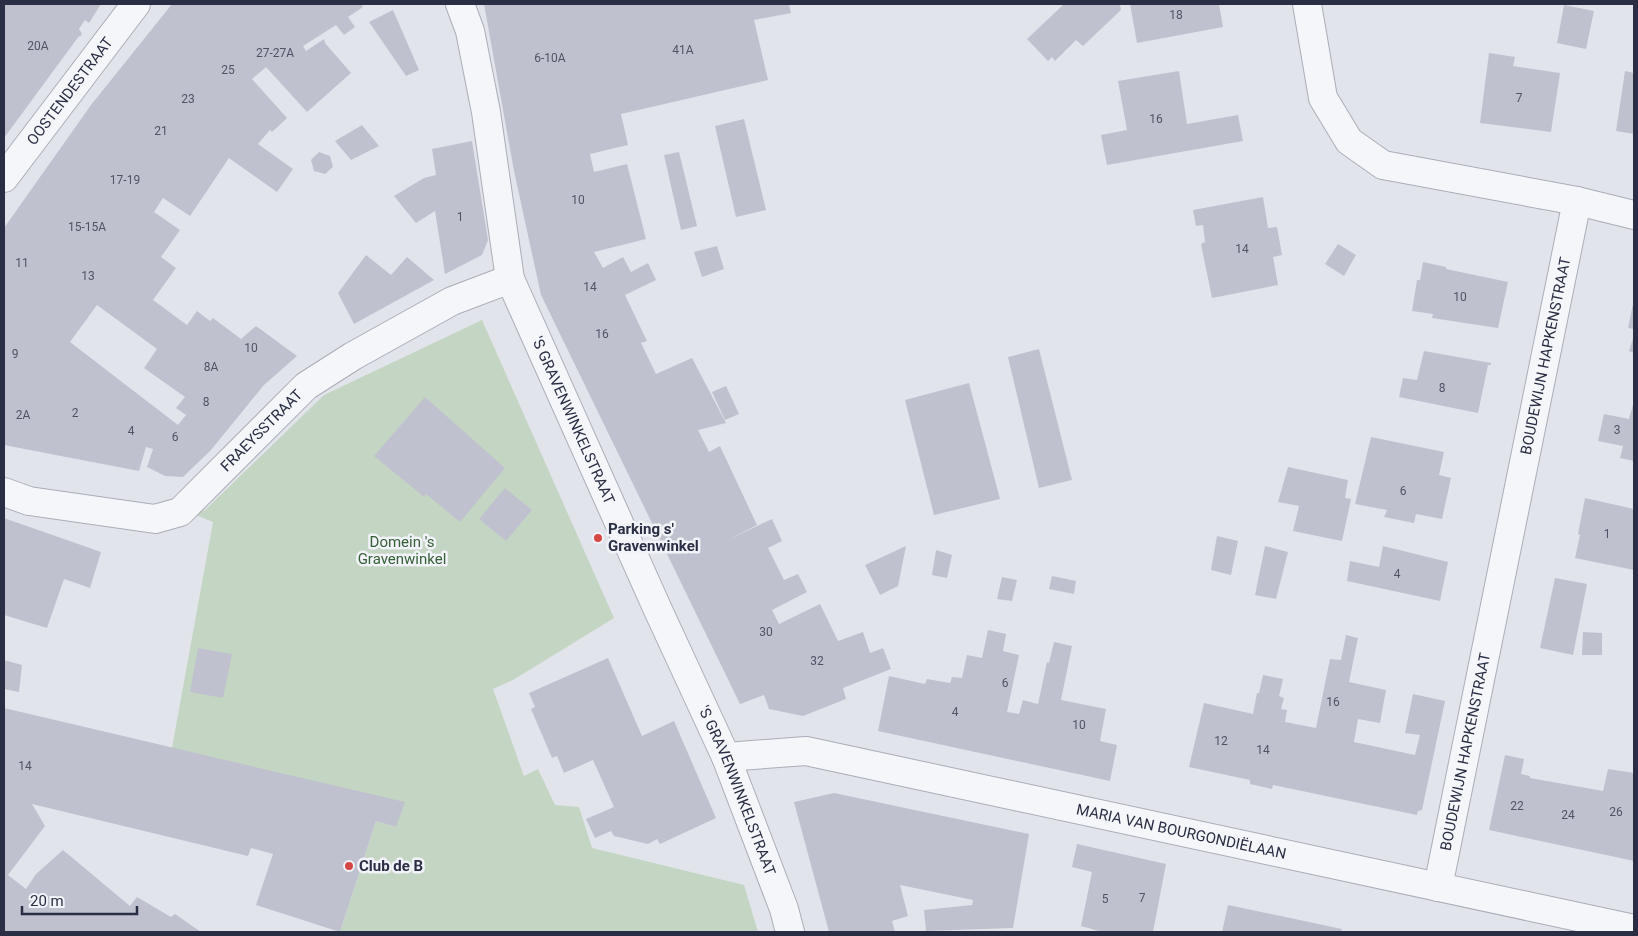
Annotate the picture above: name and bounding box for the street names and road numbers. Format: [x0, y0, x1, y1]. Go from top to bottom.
street label: OOSTENDESTRAAT [23, 34, 117, 149]
street label: BOUDEWIJN HAPKENSTRAAT [1517, 255, 1574, 456]
street label: 'S GRAVENWINKELSTRAAT [528, 334, 619, 507]
street label: FRAEYSSTRAAT [217, 386, 306, 475]
street label: BOUDEWIJN HAPKENSTRAAT [1437, 651, 1494, 852]
street label: 'S GRAVENWINKELSTRAAT [695, 703, 779, 878]
street label: MARIA VAN BOURGONDIËLAAN [1075, 800, 1288, 863]

